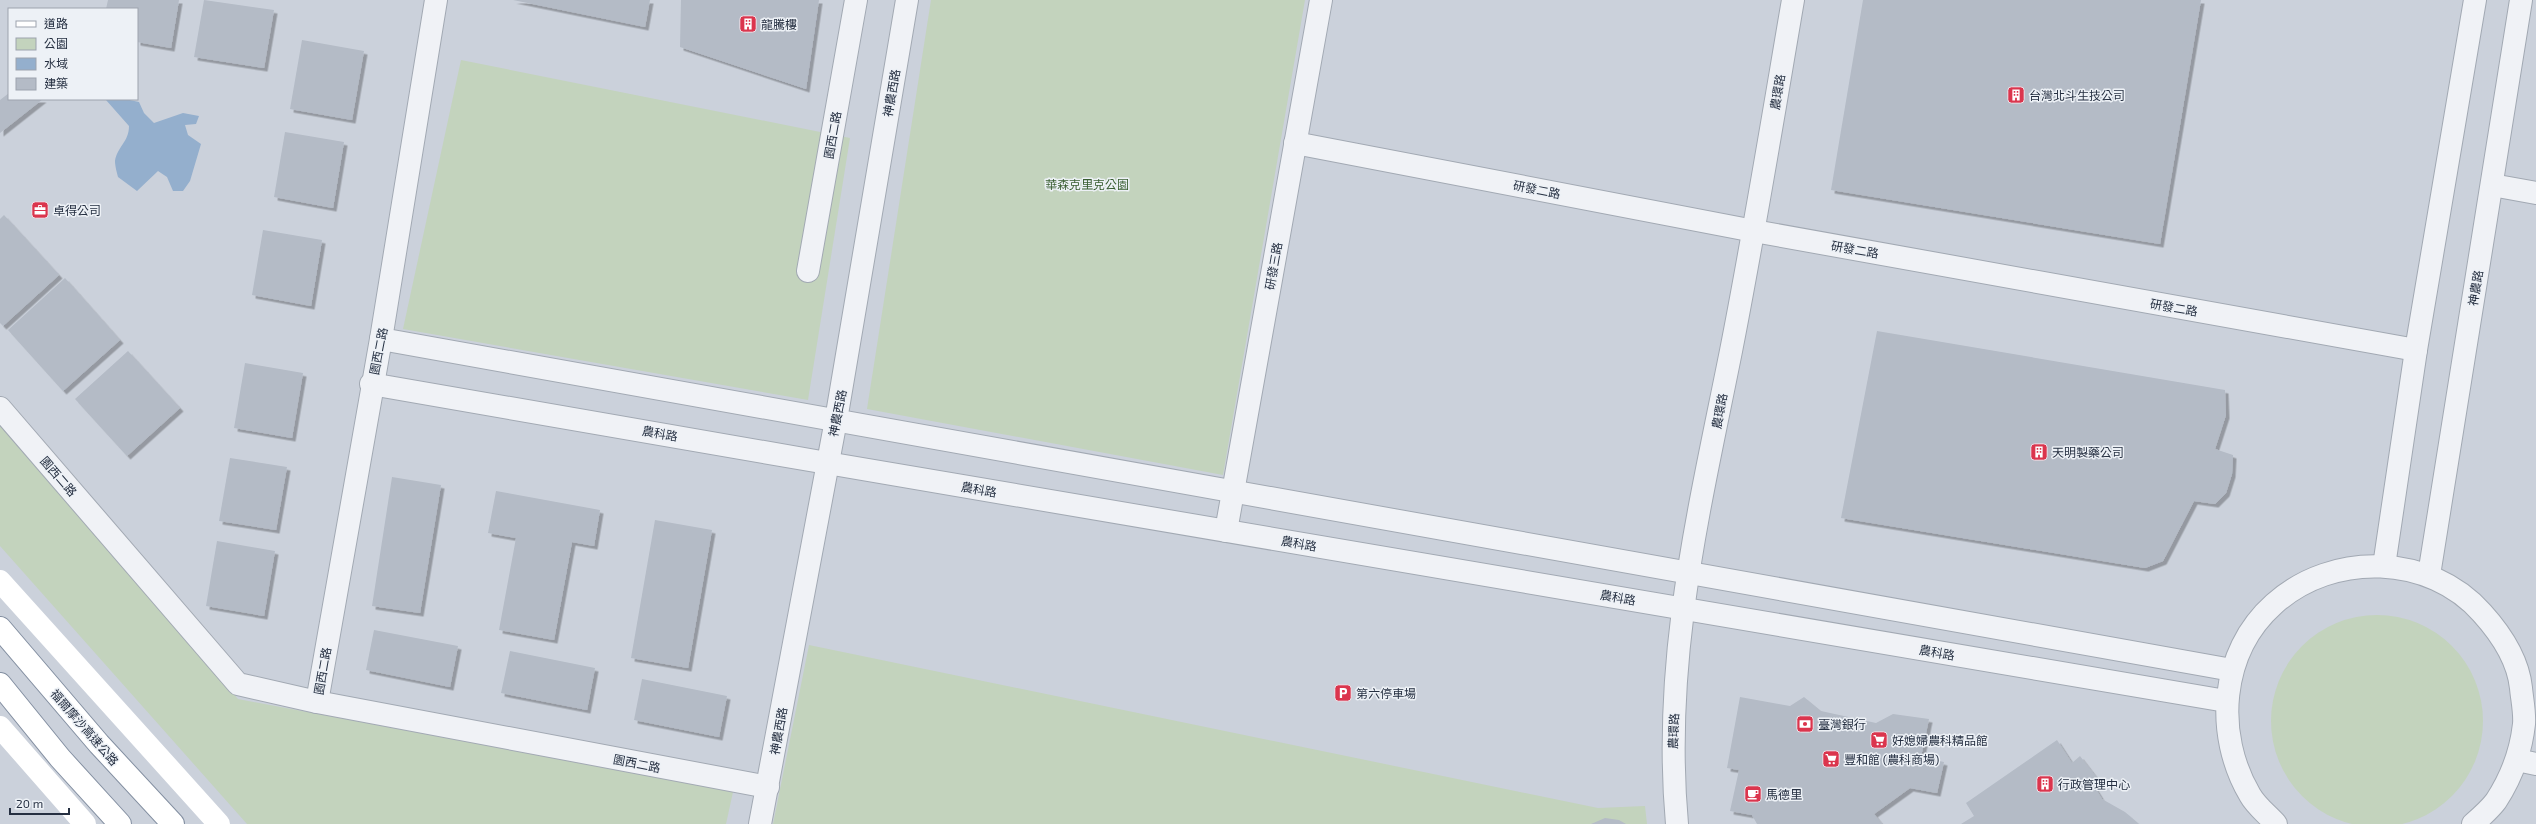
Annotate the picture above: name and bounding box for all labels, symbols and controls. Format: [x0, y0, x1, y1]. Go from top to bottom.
legend [8, 8, 138, 100]
building icon: 龍騰樓 [738, 14, 758, 34]
text: 道路 [44, 16, 68, 30]
place label: 龍騰樓 [761, 17, 797, 31]
text: 公園 [44, 36, 68, 50]
text: 水域 [44, 56, 68, 70]
street label: 神農西路 [880, 68, 902, 118]
street label: 農環路 [1767, 73, 1787, 111]
text: 建築 [44, 76, 68, 90]
building icon: 台灣北斗生技公司 [2006, 85, 2026, 105]
place label: 台灣北斗生技公司 [2029, 88, 2125, 102]
street label: 園西二路 [821, 110, 843, 160]
park label: 華森克里克公園 [1045, 177, 1129, 191]
street label: 研發二路 [1512, 178, 1562, 200]
office icon: 卓得公司 [30, 200, 50, 220]
place label: 卓得公司 [53, 203, 101, 217]
street label: 研發二路 [1830, 238, 1880, 260]
street label: 研發三路 [1262, 241, 1284, 291]
street label: 神農路 [2465, 269, 2485, 307]
street label: 研發二路 [2149, 296, 2199, 318]
street label: 園西二路 [367, 326, 389, 376]
street label: 神農西路 [826, 388, 848, 438]
street label: 農環路 [1709, 392, 1729, 430]
street label: 農科路 [641, 423, 679, 443]
building icon: 天明製藥公司 [2029, 442, 2049, 462]
place label: 天明製藥公司 [2052, 445, 2124, 459]
street label: 園西二路 [38, 453, 80, 499]
street label: 農科路 [960, 479, 998, 499]
street label: 農科路 [1280, 533, 1318, 553]
street label: 農科路 [1599, 587, 1637, 607]
street label: 農科路 [1918, 642, 1956, 662]
street label: 園西二路 [311, 646, 333, 696]
parking icon: 第六停車場 [1333, 683, 1353, 703]
street label: 福爾摩沙高速公路 [48, 686, 122, 768]
place label: 第六停車場 [1356, 686, 1416, 700]
street label: 神農西路 [767, 706, 789, 756]
street label: 農環路 [1665, 713, 1681, 749]
bank icon: 臺灣銀行 [1795, 714, 1815, 734]
place label: 臺灣銀行 [1818, 717, 1866, 731]
supermarket icon: 好媳婦農科精品館 [1869, 730, 1889, 750]
place label: 好媳婦農科精品館 [1892, 733, 1988, 747]
supermarket icon: 豐和館 (農科商場) [1821, 749, 1841, 769]
street label: 園西二路 [612, 752, 662, 774]
place label: 豐和館 (農科商場) [1844, 752, 1939, 766]
building icon: 行政管理中心 [2035, 774, 2055, 794]
place label: 行政管理中心 [2058, 777, 2130, 791]
cafe icon: 馬德里 [1743, 784, 1763, 804]
place label: 馬德里 [1766, 787, 1802, 801]
scale bar [10, 790, 69, 816]
text: 20 m [16, 796, 43, 810]

